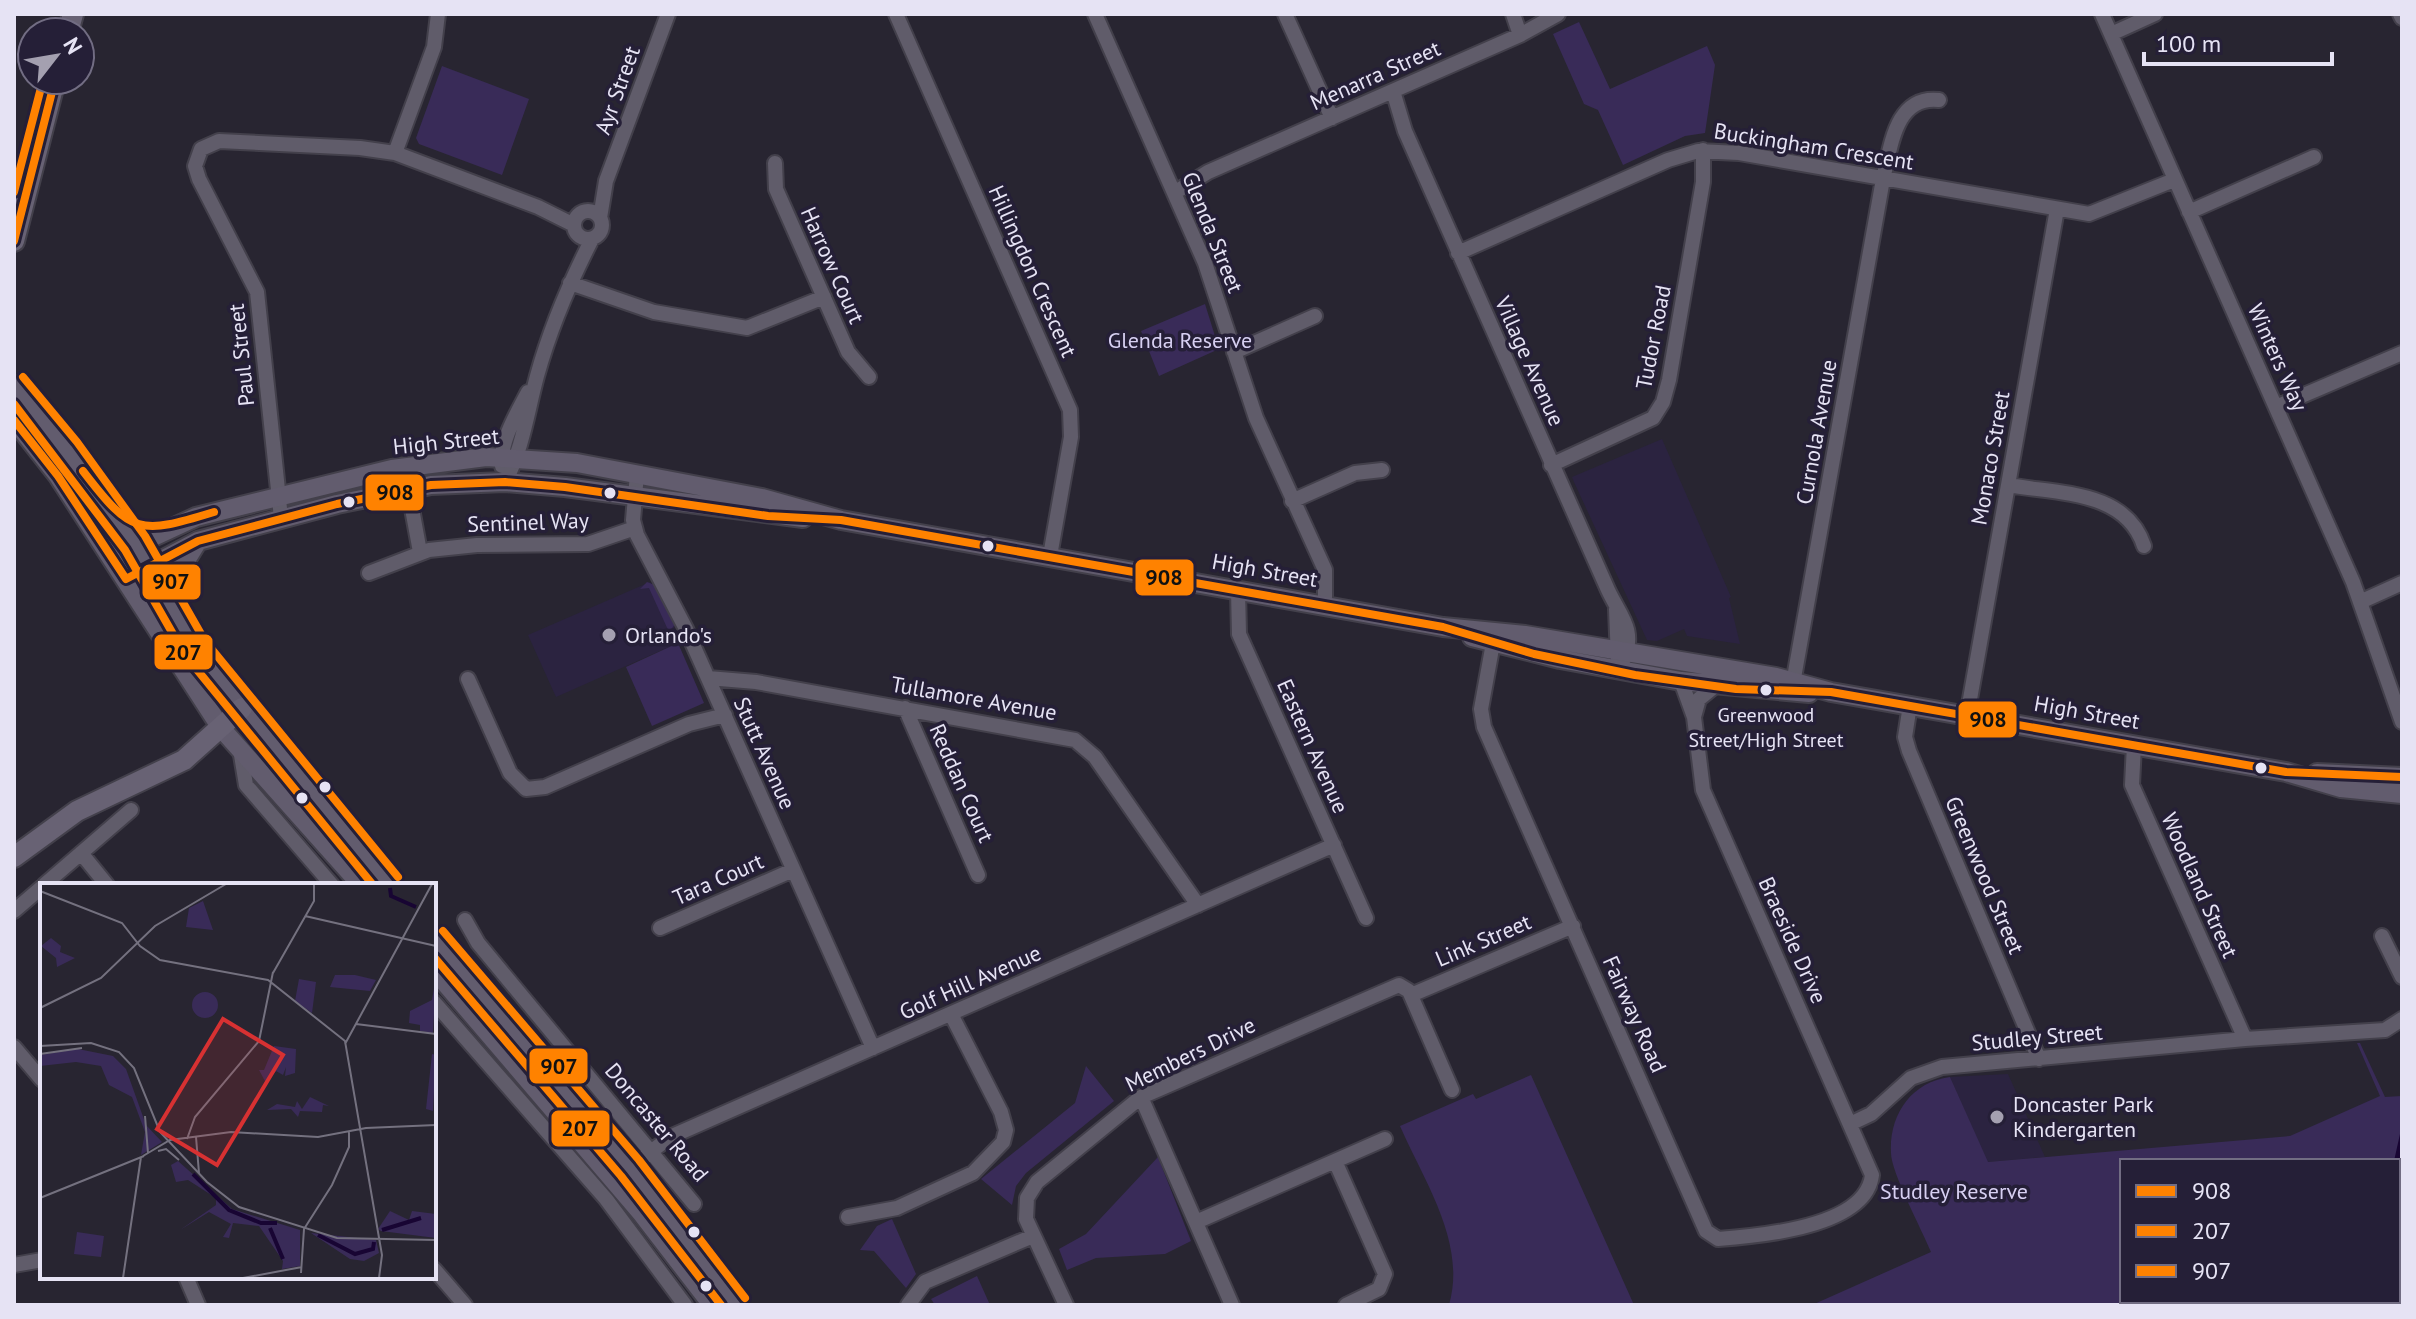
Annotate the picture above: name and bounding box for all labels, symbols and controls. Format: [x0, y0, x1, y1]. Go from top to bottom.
north arrow [16, 16, 96, 96]
scale bar [2144, 16, 2332, 66]
text: 100 m [2156, 28, 2221, 59]
text: N [57, 32, 89, 59]
street label: Menarra Street [1306, 34, 1445, 116]
street label: Ayr Street [588, 42, 646, 138]
street label: Buckingham Crescent [1712, 116, 1916, 176]
street label: Glenda Street [1176, 167, 1250, 297]
street label: Hillingdon Crescent [983, 181, 1084, 362]
street label: Harrow Court [795, 202, 871, 328]
street label: Tudor Road [1629, 283, 1677, 391]
street label: Village Avenue [1489, 291, 1571, 430]
street label: Winters Way [2242, 299, 2315, 416]
street label: Paul Street [222, 302, 260, 408]
park label: Glenda Reserve [1108, 326, 1252, 354]
street label: Curnola Avenue [1789, 357, 1843, 507]
street label: Monaco Street [1964, 388, 2016, 527]
street label: High Street [392, 421, 501, 460]
line badge: 908 [364, 473, 425, 512]
text: 908 [376, 478, 414, 506]
unlabelled marker [602, 485, 618, 501]
unlabelled marker [341, 494, 357, 510]
street label: Sentinel Way [467, 506, 590, 538]
unlabelled marker [980, 538, 996, 554]
street label: High Street [1210, 547, 1320, 593]
line badge: 908 [1134, 558, 1195, 597]
line badge: 907 [141, 563, 202, 601]
text: 908 [1145, 563, 1183, 591]
text: 907 [152, 567, 190, 595]
place label: Orlando's [625, 621, 712, 649]
marker: Orlando's [600, 626, 618, 644]
line badge: 207 [153, 633, 214, 671]
text: 207 [164, 638, 202, 666]
street label: Tullamore Avenue [889, 670, 1059, 726]
street label: Eastern Avenue [1271, 675, 1355, 817]
marker: Greenwood Street/High Street [1758, 682, 1774, 698]
street label: High Street [2032, 689, 2142, 735]
street label: Stutt Avenue [728, 693, 802, 813]
line badge: 908 [1957, 700, 2018, 739]
place label: Greenwood Street/High Street [1688, 702, 1844, 753]
text: 908 [1969, 705, 2007, 733]
street label: Reddan Court [923, 719, 1001, 847]
unlabelled marker [2253, 760, 2269, 776]
unlabelled marker [317, 779, 333, 795]
unlabelled marker [294, 790, 310, 806]
street label: Greenwood Street [1939, 792, 2031, 959]
street label: Woodland Street [2155, 808, 2245, 962]
street label: Tara Court [668, 846, 768, 911]
street label: Braeside Drive [1753, 872, 1833, 1008]
inset map [40, 883, 436, 1279]
street label: Link Street [1431, 907, 1536, 973]
street label: Golf Hill Avenue [895, 938, 1045, 1026]
street label: Fairway Road [1597, 951, 1673, 1077]
street label: Members Drive [1120, 1010, 1260, 1098]
street label: Studley Street [1970, 1017, 2104, 1057]
line badge: 907 [528, 1047, 589, 1085]
text: 907 [540, 1052, 578, 1080]
street label: Doncaster Road [599, 1057, 715, 1187]
place label: Doncaster Park Kindergarten [2013, 1090, 2154, 1143]
marker: Doncaster Park Kindergarten [1988, 1108, 2006, 1126]
line badge: 207 [550, 1109, 611, 1148]
text: 207 [561, 1114, 599, 1142]
legend [2120, 1159, 2400, 1303]
text: 908 [2192, 1175, 2231, 1206]
park label: Studley Reserve [1880, 1177, 2028, 1205]
text: 207 [2192, 1215, 2231, 1246]
unlabelled marker [686, 1224, 702, 1240]
text: 907 [2192, 1255, 2231, 1286]
unlabelled marker [698, 1278, 714, 1294]

